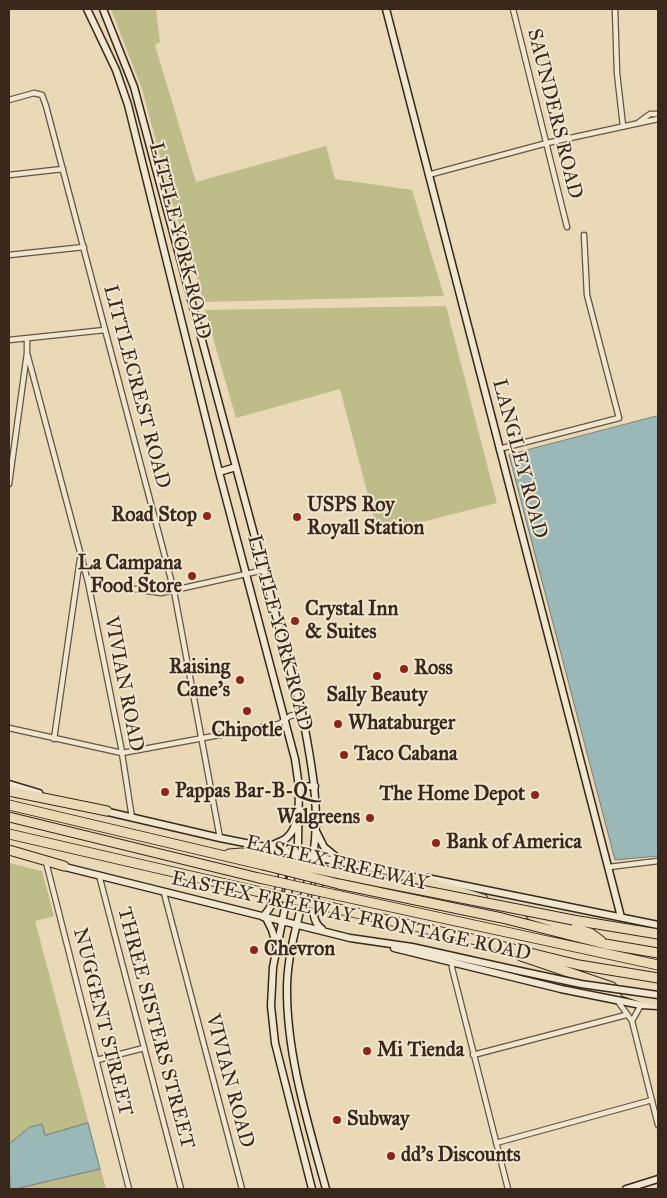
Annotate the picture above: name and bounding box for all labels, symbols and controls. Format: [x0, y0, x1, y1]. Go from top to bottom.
street label: SAUNDERS ROAD [521, 26, 587, 202]
street label: LITTLE YORK ROAD [143, 140, 215, 342]
street label: LITTLECREST ROAD [97, 283, 175, 491]
street label: LANGLEY ROAD [486, 377, 552, 541]
place label: USPS Roy Royall Station [307, 494, 424, 541]
place label: Road Stop [111, 504, 197, 528]
marker: Road Stop [201, 510, 213, 522]
marker: USPS Roy Royall Station [291, 511, 303, 523]
street label: LITTLE YORK ROAD [241, 532, 317, 734]
place label: La Campana Food Store [78, 552, 182, 599]
marker: La Campana Food Store [186, 570, 198, 582]
place label: Crystal Inn & Suites [305, 598, 398, 645]
street label: VIVIAN ROAD [98, 614, 148, 754]
marker: Crystal Inn & Suites [289, 615, 301, 627]
place label: Raising Cane's [169, 656, 230, 703]
place label: Ross [414, 657, 453, 681]
marker: Ross [398, 663, 410, 675]
marker: Sally Beauty [371, 670, 383, 682]
marker: Raising Cane's [234, 674, 246, 686]
place label: Sally Beauty [326, 684, 428, 708]
marker: Chipotle [241, 705, 253, 717]
place label: Whataburger [348, 712, 455, 736]
marker: Whataburger [332, 718, 344, 730]
place label: Chipotle [211, 719, 283, 743]
place label: Taco Cabana [354, 743, 457, 767]
marker: Taco Cabana [338, 749, 350, 761]
place label: Pappas Bar-B-Q [175, 780, 308, 804]
place label: The Home Depot [380, 783, 525, 807]
marker: Pappas Bar-B-Q [159, 786, 171, 798]
marker: The Home Depot [529, 789, 541, 801]
place label: Walgreens [277, 806, 360, 830]
marker: Walgreens [364, 812, 376, 824]
street label: EASTEX FREEWAY [243, 831, 431, 897]
place label: Bank of America [446, 831, 582, 855]
marker: Bank of America [430, 837, 442, 849]
street label: EASTEX FREEWAY FRONTAGE ROAD [169, 867, 533, 967]
street label: THREE SISTERS STREET [111, 905, 199, 1151]
street label: NUGGENT STREET [67, 926, 137, 1118]
place label: Chevron [264, 938, 335, 962]
marker: Chevron [248, 944, 260, 956]
street label: VIVIAN ROAD [200, 1011, 258, 1151]
place label: Mi Tienda [377, 1039, 464, 1063]
marker: Mi Tienda [361, 1045, 373, 1057]
place label: Subway [347, 1108, 409, 1132]
marker: Subway [331, 1114, 343, 1126]
place label: dd's Discounts [401, 1144, 521, 1168]
marker: dd's Discounts [385, 1150, 397, 1162]

